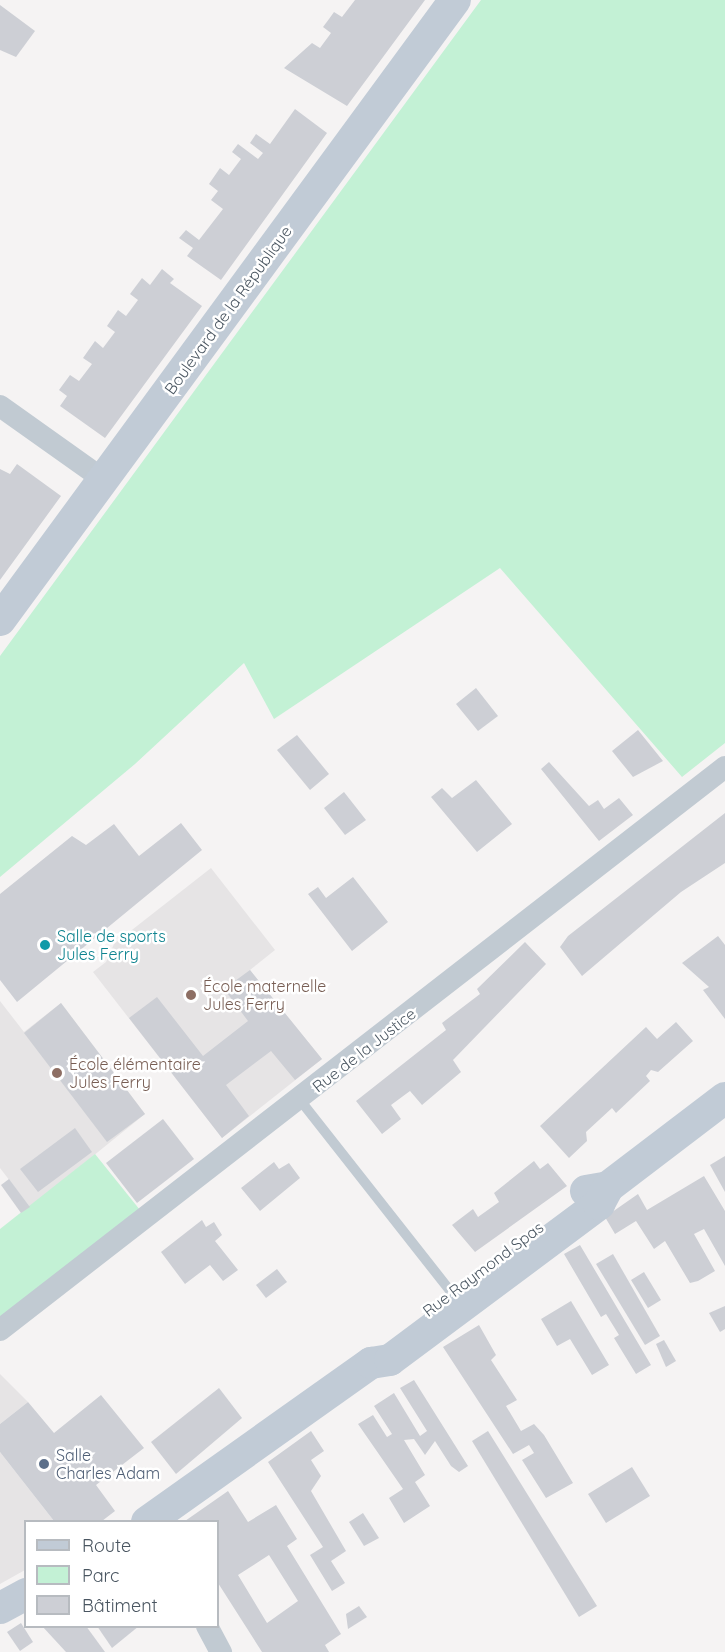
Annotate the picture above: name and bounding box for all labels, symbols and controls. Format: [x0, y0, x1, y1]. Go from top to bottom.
street label: Boulevard de la République [160, 222, 296, 398]
place label: Salle de sports Jules Ferry [57, 926, 166, 964]
marker: Salle de sports Jules Ferry [38, 938, 52, 952]
place label: École maternelle Jules Ferry [203, 976, 326, 1014]
marker: École maternelle Jules Ferry [184, 988, 198, 1002]
street label: Rue de la Justice [309, 1004, 419, 1096]
place label: École élémentaire Jules Ferry [69, 1054, 201, 1092]
marker: École élémentaire Jules Ferry [50, 1066, 64, 1080]
street label: Rue Raymond Spas [419, 1217, 547, 1321]
place label: Salle Charles Adam [56, 1445, 160, 1483]
marker: Salle Charles Adam [37, 1457, 51, 1471]
legend [24, 1520, 219, 1628]
text: Route [82, 1534, 131, 1557]
text: Parc [82, 1564, 119, 1587]
text: Bâtiment [82, 1594, 158, 1617]

